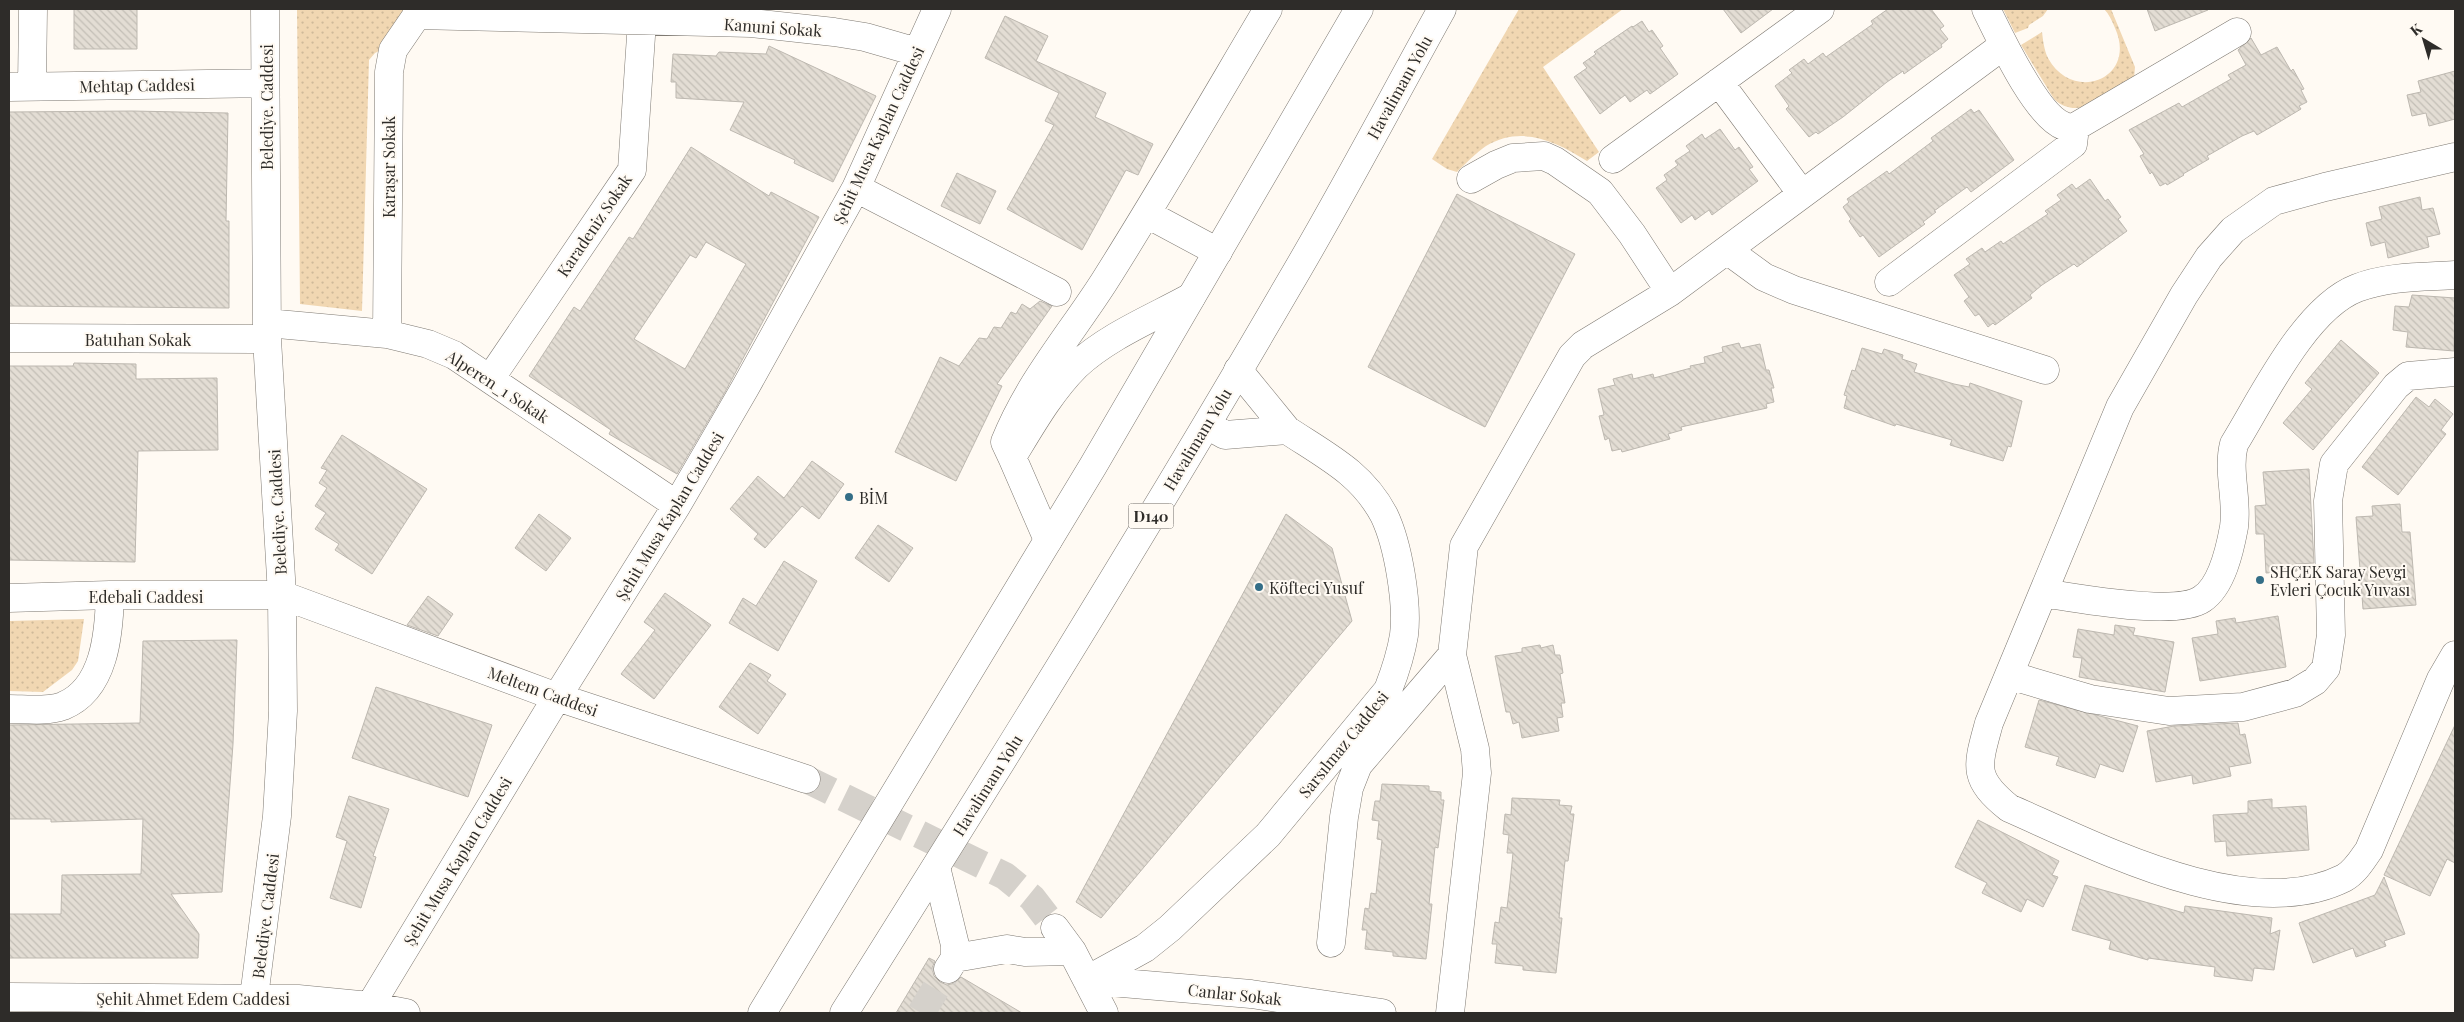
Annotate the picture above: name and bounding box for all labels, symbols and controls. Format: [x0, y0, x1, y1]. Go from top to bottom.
street label: Kanuni Sokak [723, 13, 823, 41]
north arrow [2399, 15, 2449, 65]
text: K [2406, 18, 2426, 40]
street label: Havalimanı Yolu [1362, 31, 1436, 143]
street label: Şehit Musa Kaplan Caddesi [828, 43, 929, 227]
street label: Belediye. Caddesi [256, 44, 277, 170]
street label: Mehtap Caddesi [79, 73, 195, 97]
street label: Karaşar Sokak [378, 116, 399, 218]
street label: Karadeniz Sokak [552, 169, 636, 280]
street label: Batuhan Sokak [85, 329, 191, 350]
street label: Alperen_1 Sokak [442, 344, 554, 427]
street label: Havalimanı Yolu [1158, 384, 1236, 494]
street label: Şehit Musa Kaplan Caddesi [610, 427, 728, 604]
street label: Belediye. Caddesi [263, 448, 291, 576]
place label: BİM [859, 487, 888, 508]
marker: BİM [843, 491, 855, 503]
road number: D140 [1128, 504, 1174, 528]
place label: SHÇEK Saray Sevgi Evleri Çocuk Yuvası [2270, 561, 2411, 600]
marker: SHÇEK Saray Sevgi Evleri Çocuk Yuvası [2254, 574, 2266, 586]
place label: Köfteci Yusuf [1269, 577, 1365, 598]
marker: Köfteci Yusuf [1253, 581, 1265, 593]
street label: Edebali Caddesi [89, 586, 204, 607]
street label: Meltem Caddesi [485, 661, 601, 721]
street label: Sarsılmaz Caddesi [1293, 686, 1393, 802]
street label: Havalimanı Yolu [947, 730, 1027, 840]
street label: Şehit Musa Kaplan Caddesi [398, 772, 516, 949]
street label: Belediye. Caddesi [247, 852, 283, 980]
street label: Canlar Sokak [1187, 979, 1283, 1009]
street label: Şehit Ahmet Edem Caddesi [96, 988, 290, 1009]

